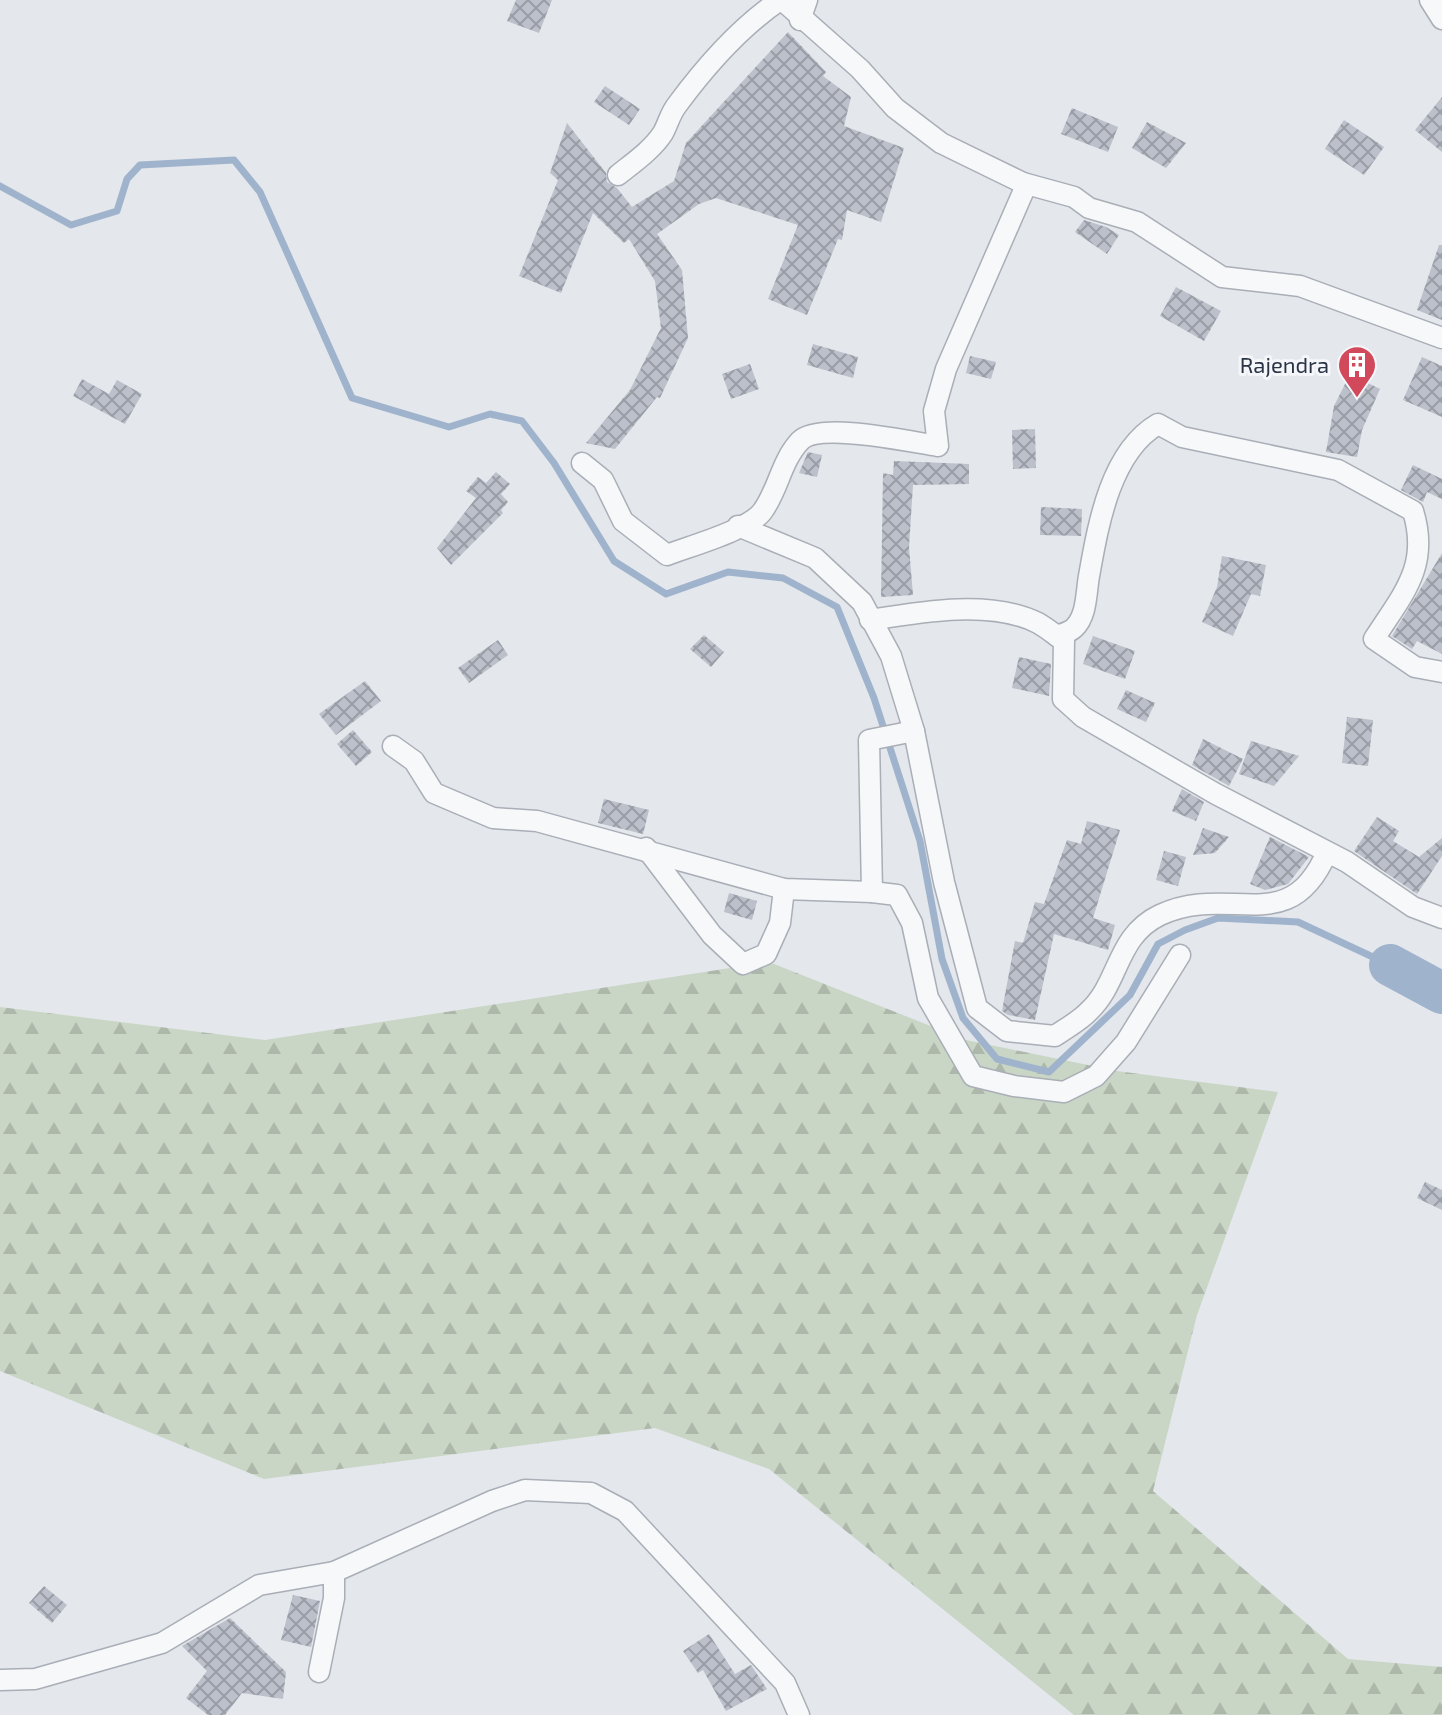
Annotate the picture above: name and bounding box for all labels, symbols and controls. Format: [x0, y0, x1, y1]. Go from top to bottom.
building icon: Rajendra [1336, 344, 1378, 399]
place label: Rajendra [1240, 351, 1329, 378]

